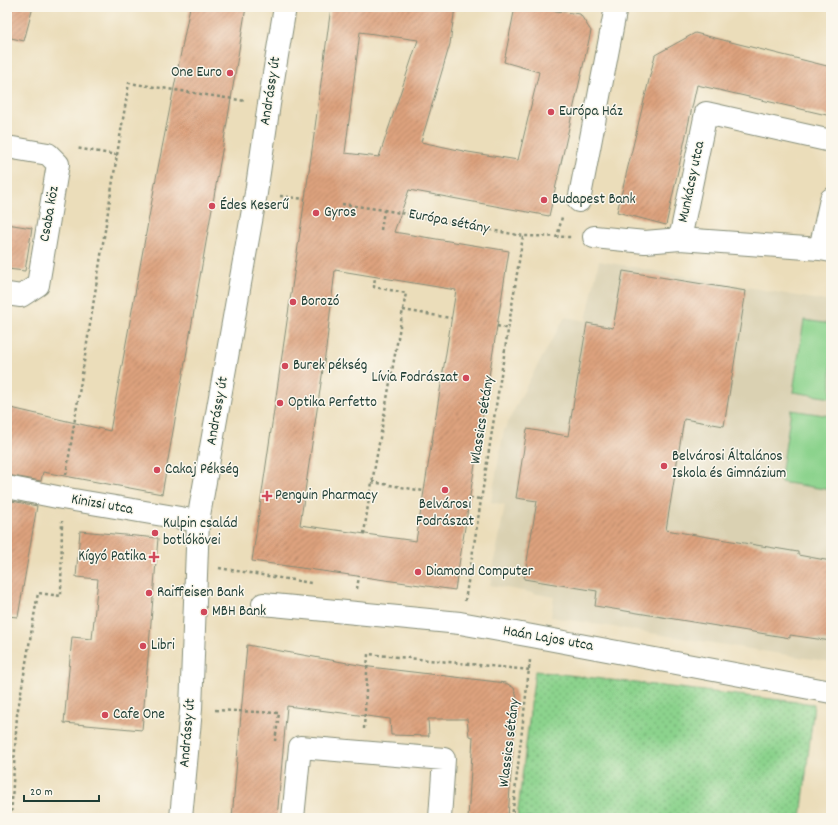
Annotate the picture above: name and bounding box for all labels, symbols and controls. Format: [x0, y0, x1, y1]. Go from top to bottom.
street label: Andrássy út [255, 55, 287, 127]
place label: One Euro [171, 62, 222, 84]
marker: One Euro [225, 68, 235, 78]
place label: Európa Ház [559, 101, 623, 123]
marker: Európa Ház [546, 107, 556, 117]
street label: Munkácsy utca [673, 138, 712, 225]
street label: Csaba köz [34, 184, 66, 244]
place label: Budapest Bank [552, 189, 636, 211]
place label: Édes Keserű [220, 195, 289, 217]
marker: Budapest Bank [539, 195, 549, 205]
marker: Édes Keserű [207, 201, 217, 211]
place label: Gyros [324, 202, 356, 224]
street label: Európa sétány [407, 203, 492, 241]
marker: Gyros [311, 208, 321, 218]
place label: Borozó [301, 291, 340, 313]
marker: Borozó [288, 297, 298, 307]
place label: Burek pékség [293, 355, 367, 377]
marker: Burek pékség [280, 361, 290, 371]
place label: Lívia Fodrászat [372, 367, 458, 389]
marker: Lívia Fodrászat [461, 373, 471, 383]
street label: Wlassics sétány [465, 373, 501, 466]
street label: Andrássy út [201, 374, 235, 447]
place label: Optika Perfetto [288, 392, 377, 414]
marker: Optika Perfetto [275, 398, 285, 408]
place label: Belvárosi Általános Iskola és Gimnázium [672, 446, 786, 485]
place label: Cakaj Pékség [165, 459, 239, 481]
marker: Belvárosi Általános Iskola és Gimnázium [659, 461, 669, 471]
marker: Cakaj Pékség [152, 465, 162, 475]
place label: Penguin Pharmacy [275, 485, 378, 507]
marker: Belvárosi Fodrászat [440, 485, 450, 495]
street label: Kinizsi utca [69, 489, 136, 521]
marker: Penguin Pharmacy [262, 491, 272, 501]
place label: Belvárosi Fodrászat [416, 494, 474, 533]
place label: Kulpin család botlókövei [163, 513, 237, 552]
marker: Kulpin család botlókövei [150, 528, 160, 538]
place label: Kígyó Patika [78, 546, 147, 568]
marker: Kígyó Patika [149, 552, 159, 562]
place label: Diamond Computer [426, 561, 534, 583]
marker: Diamond Computer [413, 567, 423, 577]
place label: Raiffeisen Bank [157, 582, 244, 604]
marker: Raiffeisen Bank [144, 588, 154, 598]
place label: MBH Bank [212, 601, 266, 623]
marker: MBH Bank [199, 607, 209, 617]
street label: Haán Lajos utca [501, 620, 596, 658]
place label: Libri [151, 635, 175, 657]
marker: Libri [138, 641, 148, 651]
street label: Wlassics sétány [494, 696, 526, 789]
street label: Andrássy út [174, 697, 202, 769]
place label: Cafe One [113, 704, 165, 726]
marker: Cafe One [100, 710, 110, 720]
scale bar [24, 777, 99, 803]
text: 20 m [30, 784, 53, 801]

